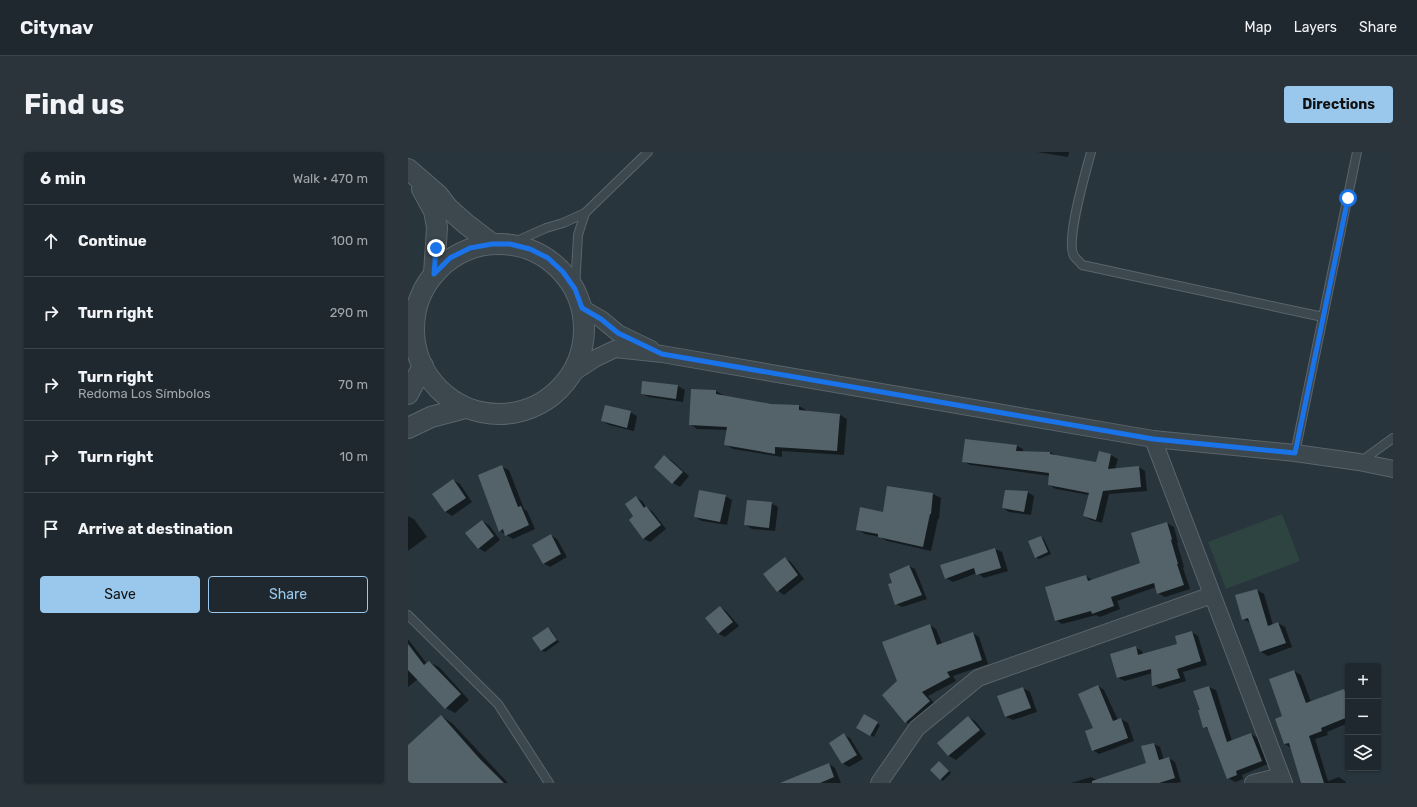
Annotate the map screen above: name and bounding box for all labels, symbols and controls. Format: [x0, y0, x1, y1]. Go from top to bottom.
text: Citynav [20, 16, 93, 39]
text: Map [1245, 19, 1272, 36]
text: Layers [1294, 19, 1337, 36]
text: Share [1359, 19, 1397, 36]
button: Directions [1284, 86, 1393, 123]
text: Find us [24, 88, 124, 121]
text: 6 min [40, 168, 86, 188]
text: Walk · 470 m [293, 171, 368, 186]
route start [1339, 189, 1357, 207]
icon: ahead [40, 230, 62, 252]
text: Continue [78, 232, 147, 250]
text: 100 m [331, 233, 368, 248]
route end [427, 239, 445, 257]
icon: right [40, 302, 62, 324]
text: Turn right [78, 304, 153, 322]
text: 290 m [330, 305, 368, 320]
text: Turn right [78, 368, 153, 386]
icon: right [40, 374, 62, 396]
text: 70 m [338, 377, 368, 392]
text: Redoma Los Símbolos [78, 386, 211, 401]
icon: right [40, 446, 62, 468]
text: Turn right [78, 448, 153, 466]
text: 10 m [339, 449, 368, 464]
icon: arrive [40, 518, 62, 540]
text: Arrive at destination [78, 520, 233, 538]
button: Save [40, 576, 200, 613]
button: Share [208, 576, 368, 613]
map controls [1345, 663, 1381, 771]
button: + [1345, 663, 1381, 699]
button: − [1345, 699, 1381, 735]
button: layers [1345, 735, 1381, 771]

